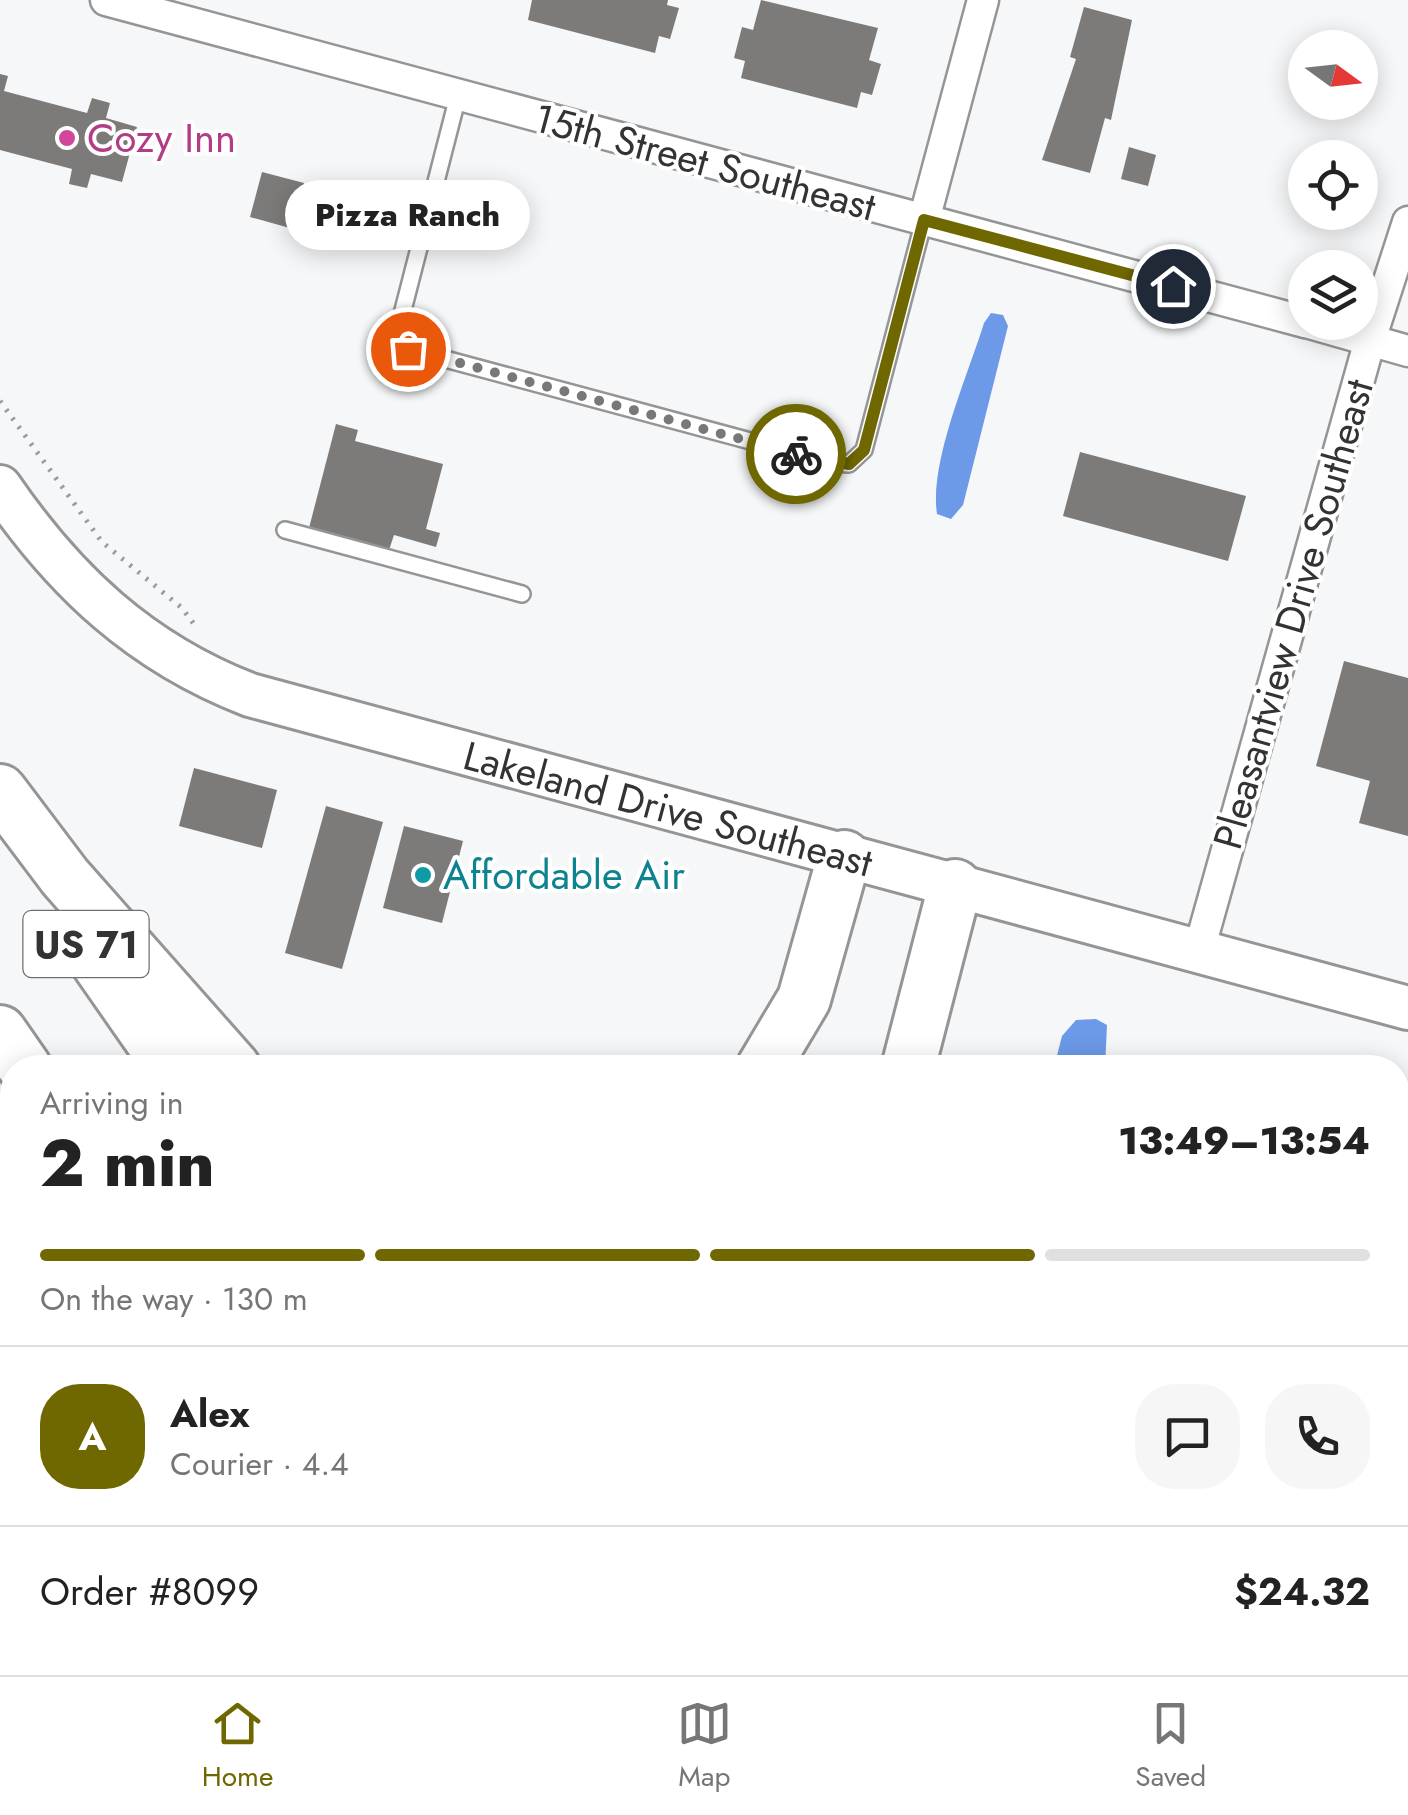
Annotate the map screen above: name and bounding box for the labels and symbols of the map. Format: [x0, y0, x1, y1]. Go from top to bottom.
north arrow [1288, 30, 1378, 120]
street label: 15th Street Southeast [528, 88, 883, 236]
place label: Cozy Inn [87, 109, 236, 167]
marker: Cozy Inn [56, 127, 78, 149]
callout: Pizza Ranch [286, 179, 530, 249]
pin [1131, 244, 1216, 329]
pin [366, 307, 451, 392]
street label: Pleasantview Drive Southeast [1198, 372, 1388, 856]
courier [746, 404, 846, 504]
street label: Lakeland Drive Southeast [457, 727, 879, 892]
place label: Affordable Air [443, 846, 685, 904]
marker: Affordable Air [412, 864, 434, 886]
road number: US 71 [23, 911, 148, 977]

